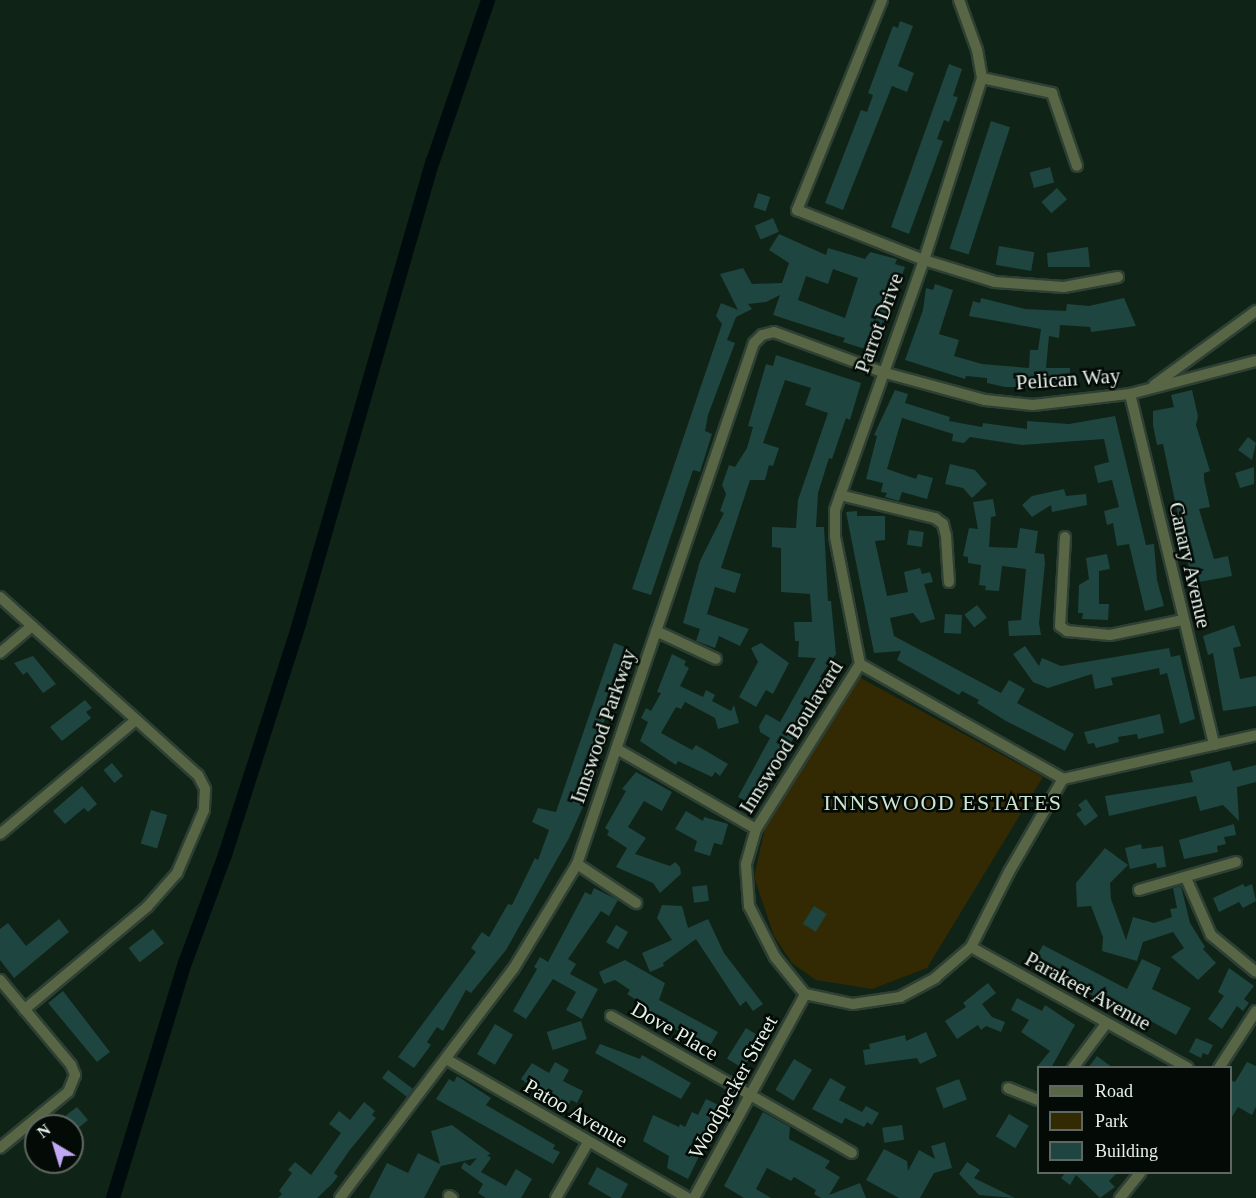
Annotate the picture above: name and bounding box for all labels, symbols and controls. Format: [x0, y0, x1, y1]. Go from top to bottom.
street label: Parrot Drive [849, 270, 909, 376]
street label: Pelican Way [1015, 363, 1121, 395]
street label: Canary Avenue [1163, 499, 1217, 631]
street label: Innswood Parkway [565, 646, 641, 806]
street label: Innswood Boulavard [734, 656, 848, 818]
district label: INNSWOOD ESTATES [823, 790, 1063, 816]
street label: Parakeet Avenue [1020, 946, 1156, 1036]
street label: Dove Place [627, 996, 723, 1066]
street label: Woodpecker Street [683, 1011, 783, 1163]
legend [1037, 1066, 1232, 1174]
street label: Patoo Avenue [519, 1073, 633, 1153]
text: Road [1095, 1081, 1133, 1101]
text: Park [1095, 1111, 1128, 1131]
north arrow [24, 1114, 84, 1174]
text: N [34, 1121, 54, 1141]
text: Building [1095, 1141, 1158, 1161]

